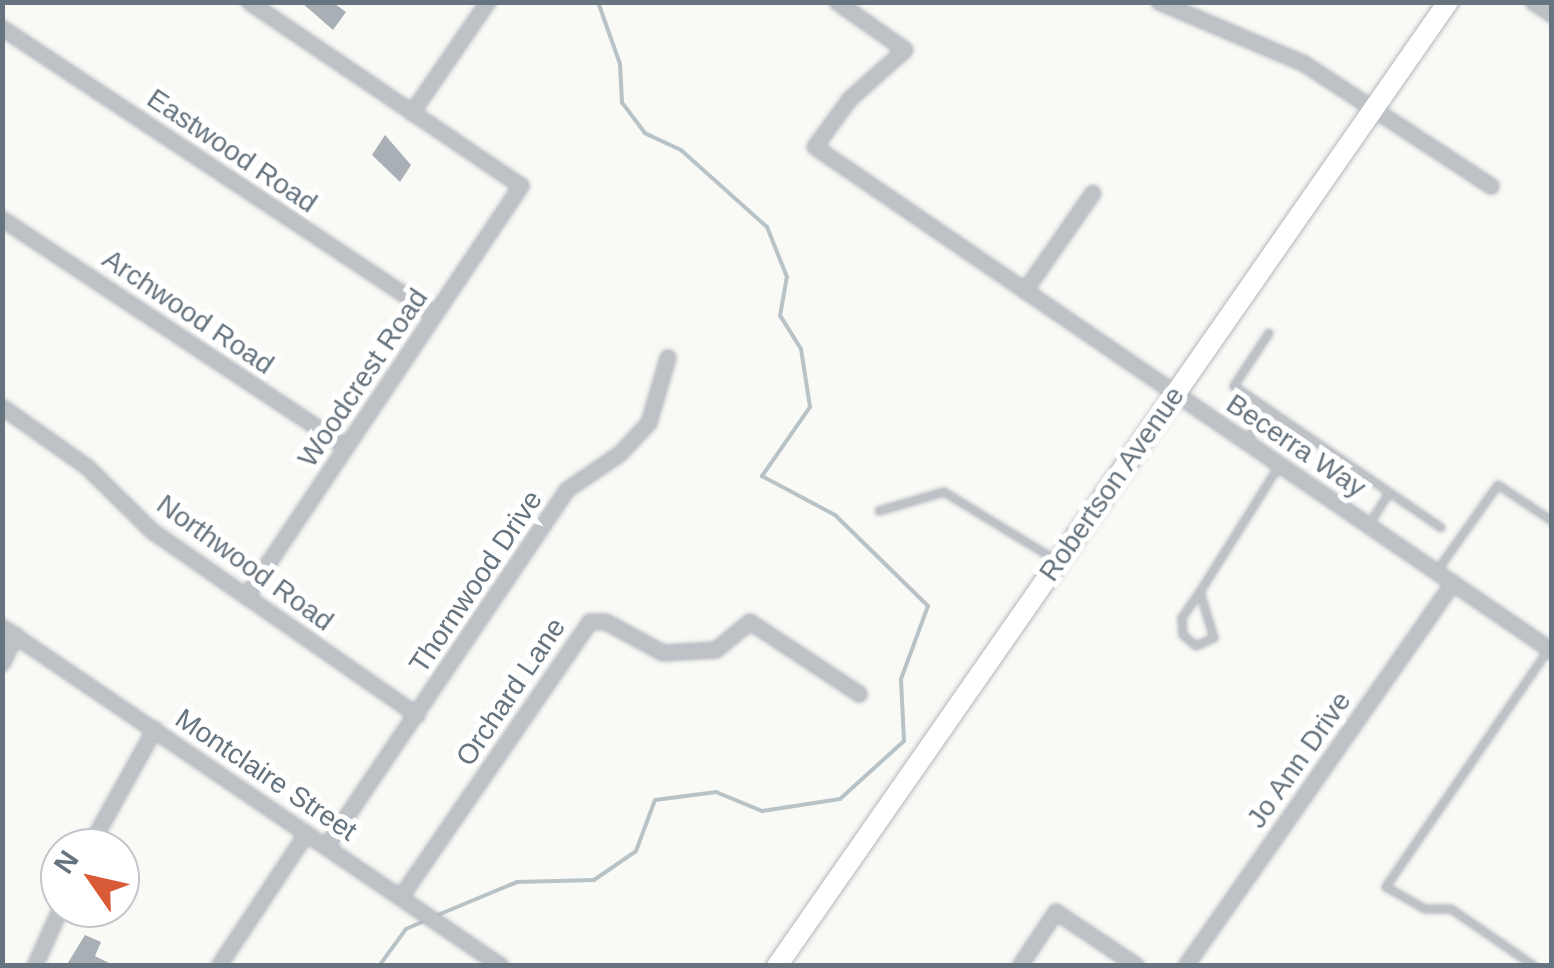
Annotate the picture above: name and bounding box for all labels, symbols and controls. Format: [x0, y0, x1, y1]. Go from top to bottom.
street label: Eastwood Road [141, 82, 323, 220]
street label: Archwood Road [96, 242, 280, 382]
street label: Woodcrest Road [291, 282, 435, 474]
street label: Robertson Avenue [1032, 380, 1192, 588]
street label: Becerra Way [1220, 387, 1372, 505]
street label: Thornwood Drive [402, 484, 550, 680]
street label: Northwood Road [150, 488, 340, 638]
street label: Orchard Lane [449, 612, 573, 772]
street label: Jo Ann Drive [1239, 685, 1359, 835]
street label: Montclaire Street [169, 702, 363, 848]
north arrow [40, 828, 140, 928]
text: N [48, 845, 85, 879]

